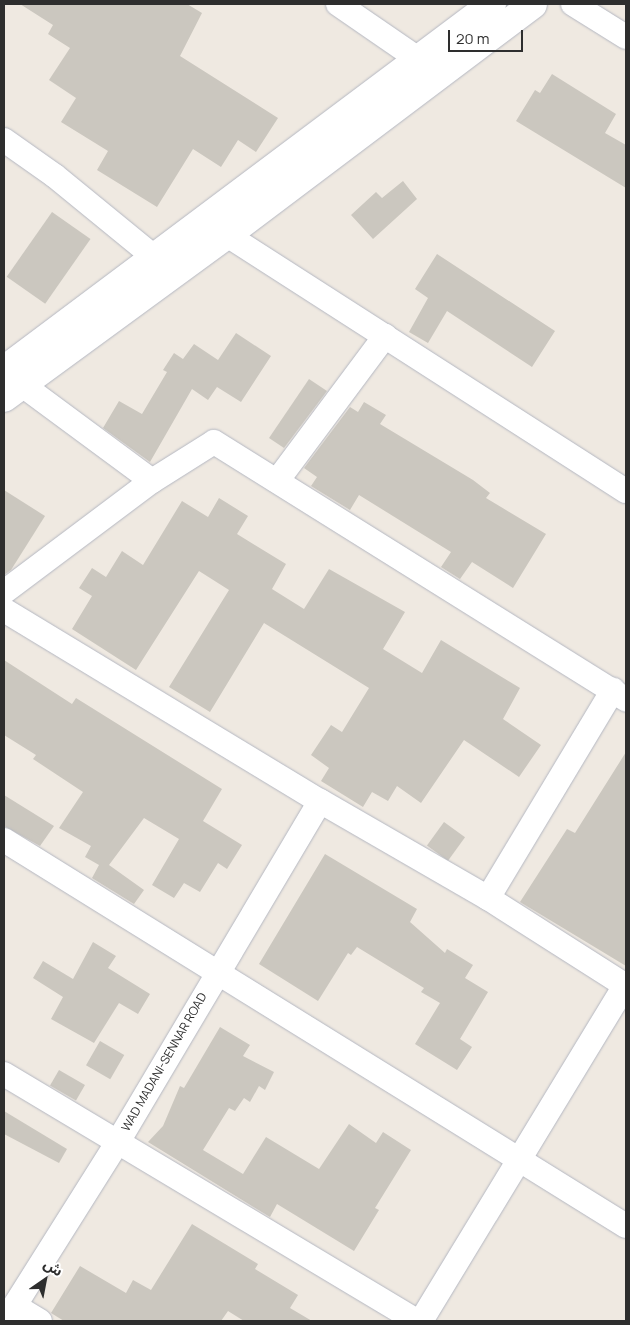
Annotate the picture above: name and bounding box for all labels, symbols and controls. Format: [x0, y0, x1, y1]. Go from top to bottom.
scale bar [450, 20, 525, 52]
text: 20 m [456, 28, 489, 49]
street label: WAD MADANI-SENNAR ROAD [118, 990, 210, 1134]
text: ش [40, 1254, 67, 1280]
north arrow [20, 1255, 70, 1305]

